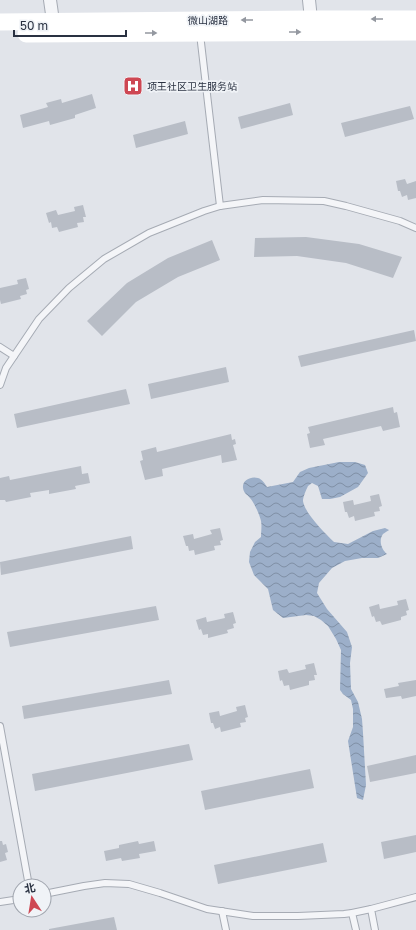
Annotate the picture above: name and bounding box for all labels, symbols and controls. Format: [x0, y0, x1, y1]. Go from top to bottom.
scale bar [14, 12, 126, 38]
street label: 微山湖路 [188, 14, 228, 26]
one-way arrow [370, 16, 383, 22]
one-way arrow [240, 17, 253, 23]
text: 50 m [20, 18, 48, 33]
one-way arrow [289, 29, 302, 35]
one-way arrow [145, 30, 158, 36]
hospital icon: 项王社区卫生服务站 [122, 75, 144, 97]
place label: 项王社区卫生服务站 [147, 80, 237, 92]
north arrow [12, 878, 52, 918]
text: 北 [23, 880, 37, 895]

